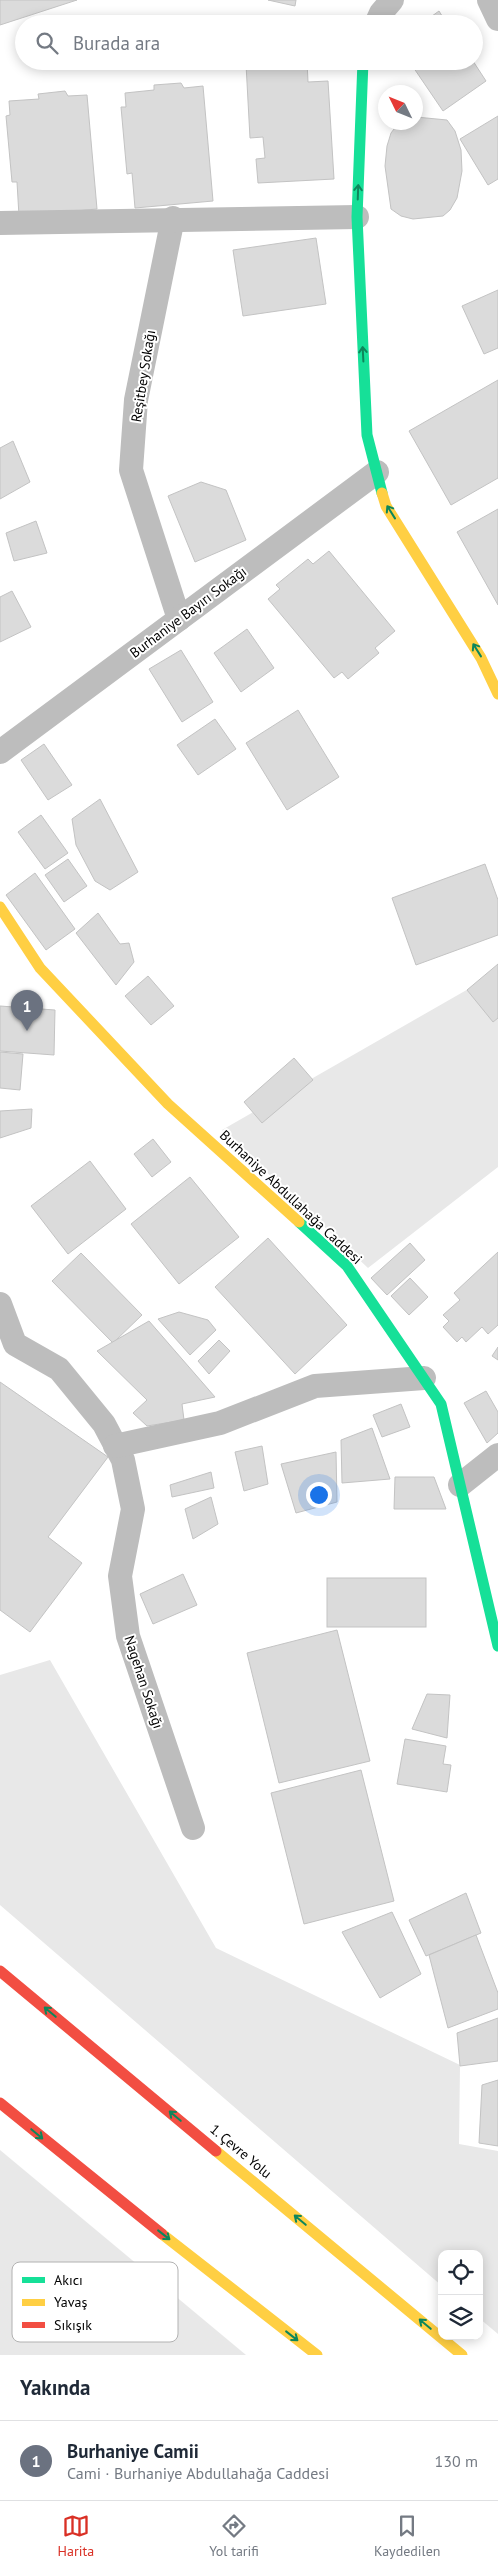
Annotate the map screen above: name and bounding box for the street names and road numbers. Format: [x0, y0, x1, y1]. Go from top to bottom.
street label: Reşitbey Sokağı [127, 329, 159, 423]
street label: Burhaniye Bayırı Sokağı [126, 562, 250, 662]
street label: Burhaniye Abdullahağa Caddesi [216, 1126, 366, 1268]
street label: Nagehan Sokağı [120, 1633, 168, 1731]
street label: 1. Çevre Yolu [206, 2120, 276, 2182]

